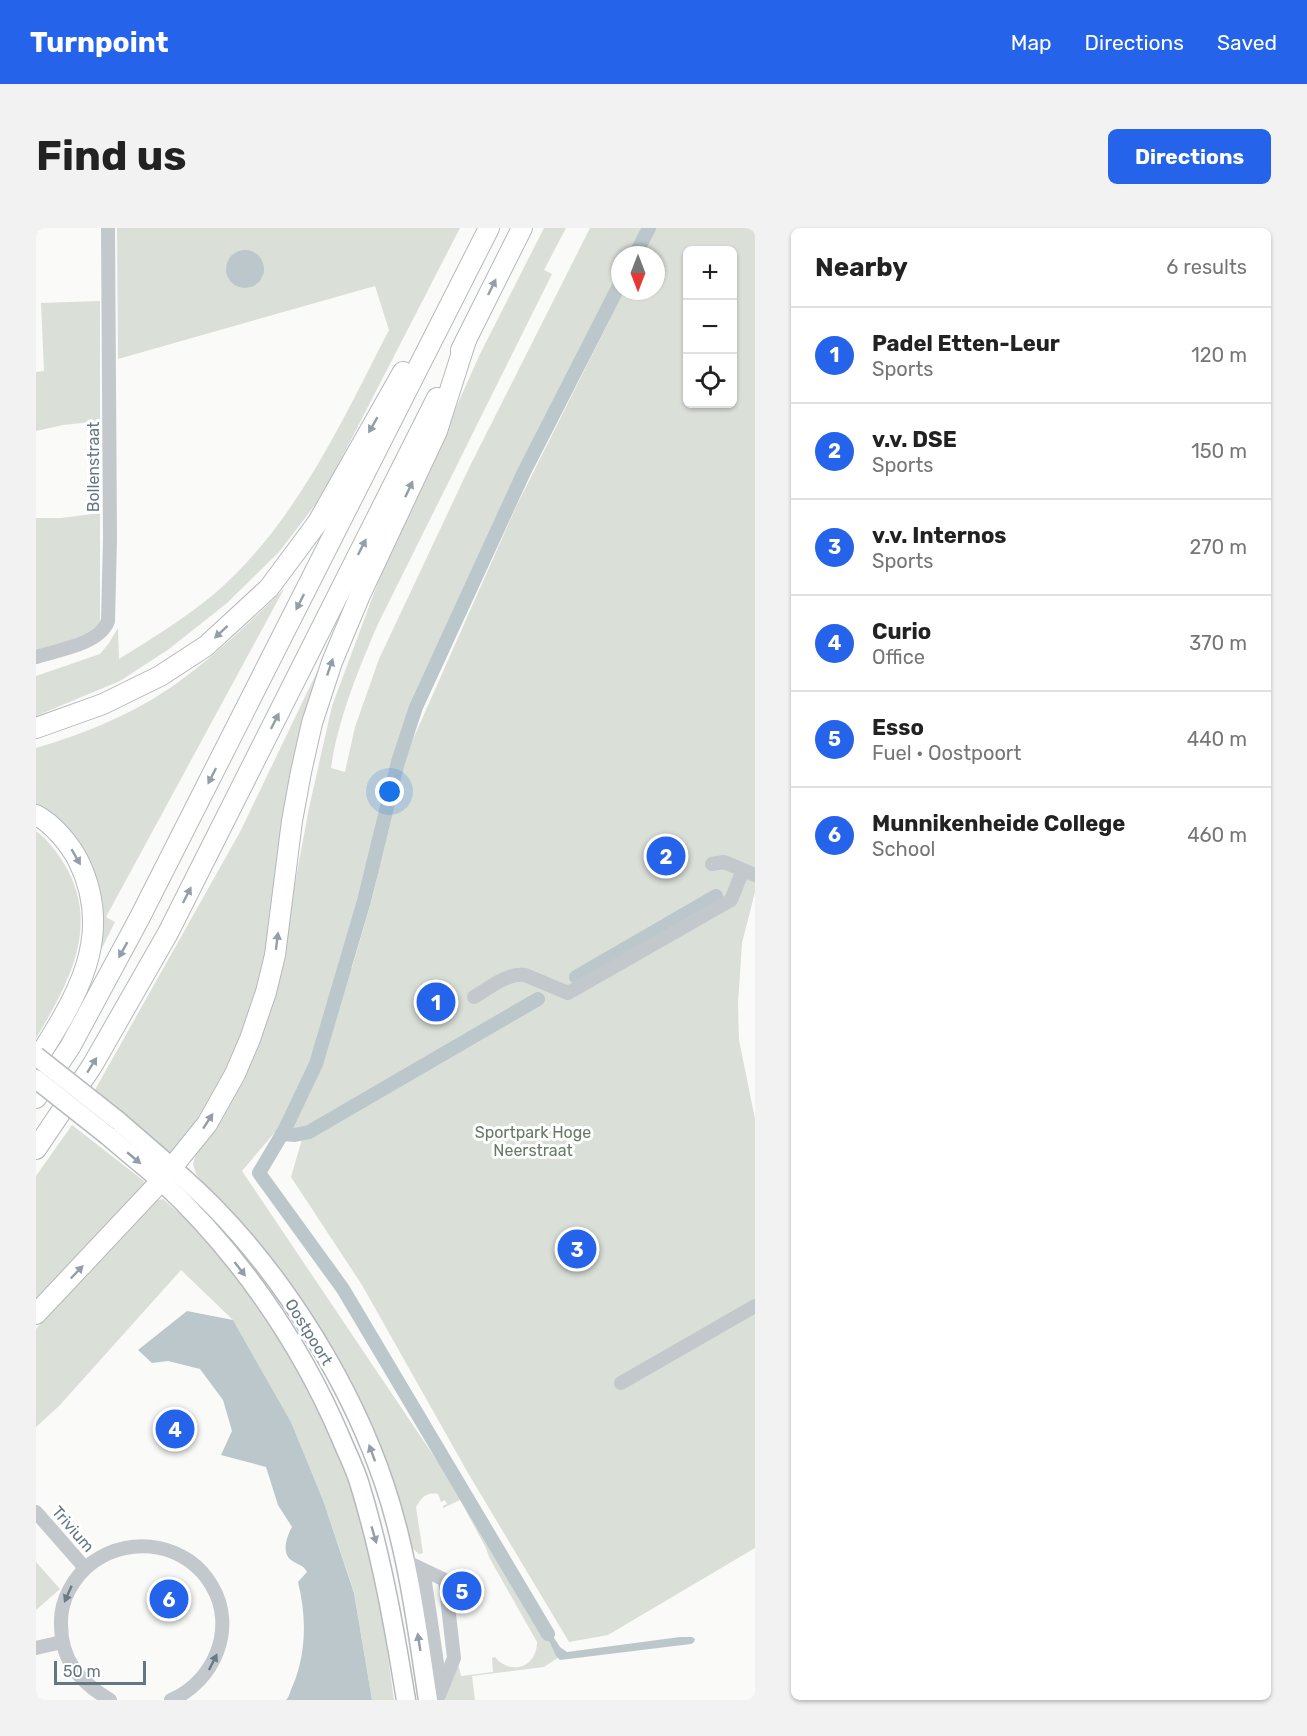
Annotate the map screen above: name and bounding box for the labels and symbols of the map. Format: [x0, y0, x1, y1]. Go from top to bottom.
north arrow [611, 246, 665, 300]
one-way arrow [487, 279, 497, 296]
one-way arrow [368, 417, 378, 434]
street label: Bollenstraat [84, 422, 103, 512]
one-way arrow [405, 481, 414, 498]
one-way arrow [357, 538, 367, 555]
one-way arrow [296, 594, 305, 611]
one-way arrow [214, 625, 229, 639]
one-way arrow [326, 658, 336, 676]
one-way arrow [269, 712, 279, 730]
one-way arrow [207, 768, 217, 785]
your location [375, 777, 404, 806]
pin: 2 [646, 834, 686, 878]
one-way arrow [70, 849, 81, 865]
one-way arrow [182, 887, 192, 904]
one-way arrow [273, 931, 282, 950]
one-way arrow [118, 941, 128, 958]
pin: 1 [416, 980, 456, 1024]
one-way arrow [87, 1057, 98, 1073]
one-way arrow [202, 1113, 213, 1129]
park label: Sportpark Hoge Neerstraat [475, 1123, 591, 1160]
one-way arrow [126, 1152, 142, 1165]
pin: 3 [558, 1226, 596, 1272]
one-way arrow [233, 1261, 245, 1276]
one-way arrow [69, 1265, 83, 1279]
street label: Oostpoort [281, 1295, 337, 1369]
pin: 4 [156, 1406, 194, 1452]
one-way arrow [367, 1444, 377, 1462]
street label: Trivium [48, 1502, 98, 1556]
one-way arrow [370, 1526, 379, 1544]
pin: 5 [442, 1568, 482, 1614]
pin: 6 [150, 1576, 188, 1622]
one-way arrow [63, 1585, 73, 1603]
one-way arrow [414, 1633, 423, 1652]
one-way arrow [208, 1653, 217, 1670]
scale bar [54, 1658, 146, 1686]

